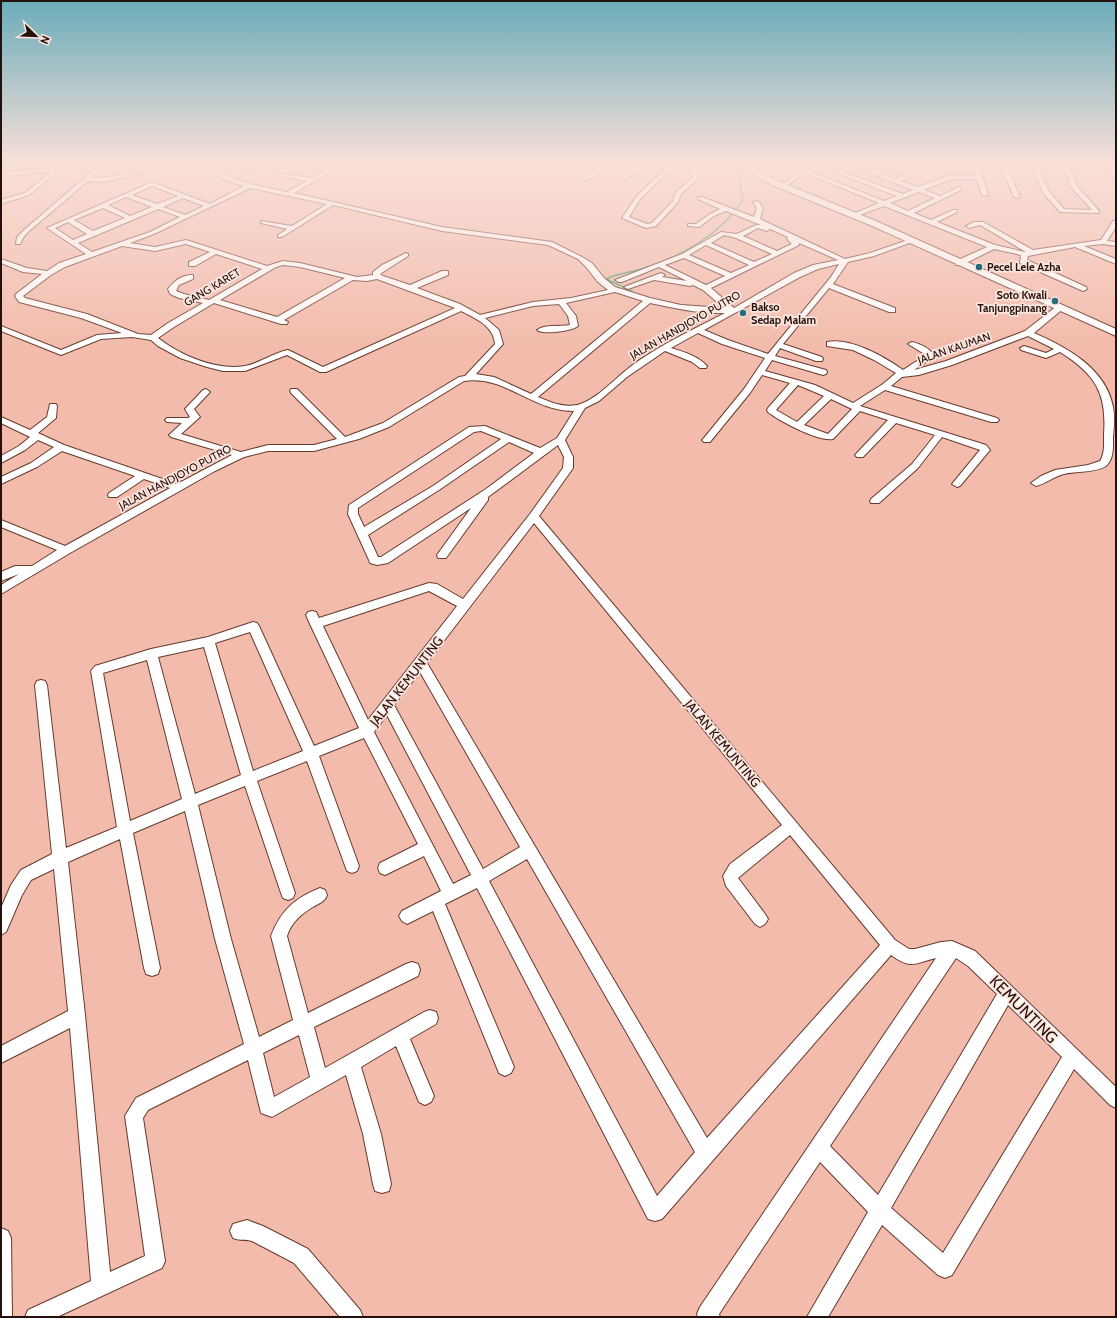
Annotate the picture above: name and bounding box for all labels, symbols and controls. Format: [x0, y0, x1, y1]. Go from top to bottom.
north arrow [16, 16, 56, 56]
text: N [37, 34, 53, 46]
place label: Pecel Lele Azha [987, 260, 1061, 274]
marker: Pecel Lele Azha [974, 262, 984, 272]
street label: GANG KARET [181, 265, 243, 309]
street label: JALAN HANDJOYO PUTRO [626, 287, 743, 363]
place label: Soto Kwali Tanjungpinang [978, 288, 1047, 315]
marker: Soto Kwali Tanjungpinang [1050, 296, 1060, 306]
place label: Bakso Sedap Malam [751, 300, 816, 327]
marker: Bakso Sedap Malam [738, 308, 748, 318]
street label: JALAN KAUMAN [915, 329, 992, 367]
street label: JALAN HANDJOYO PUTRO [115, 441, 234, 513]
street label: JALAN KEMUNTING [365, 633, 446, 730]
street label: JALAN KEMUNTING [681, 695, 765, 790]
street label: KEMUNTING [986, 971, 1062, 1047]

